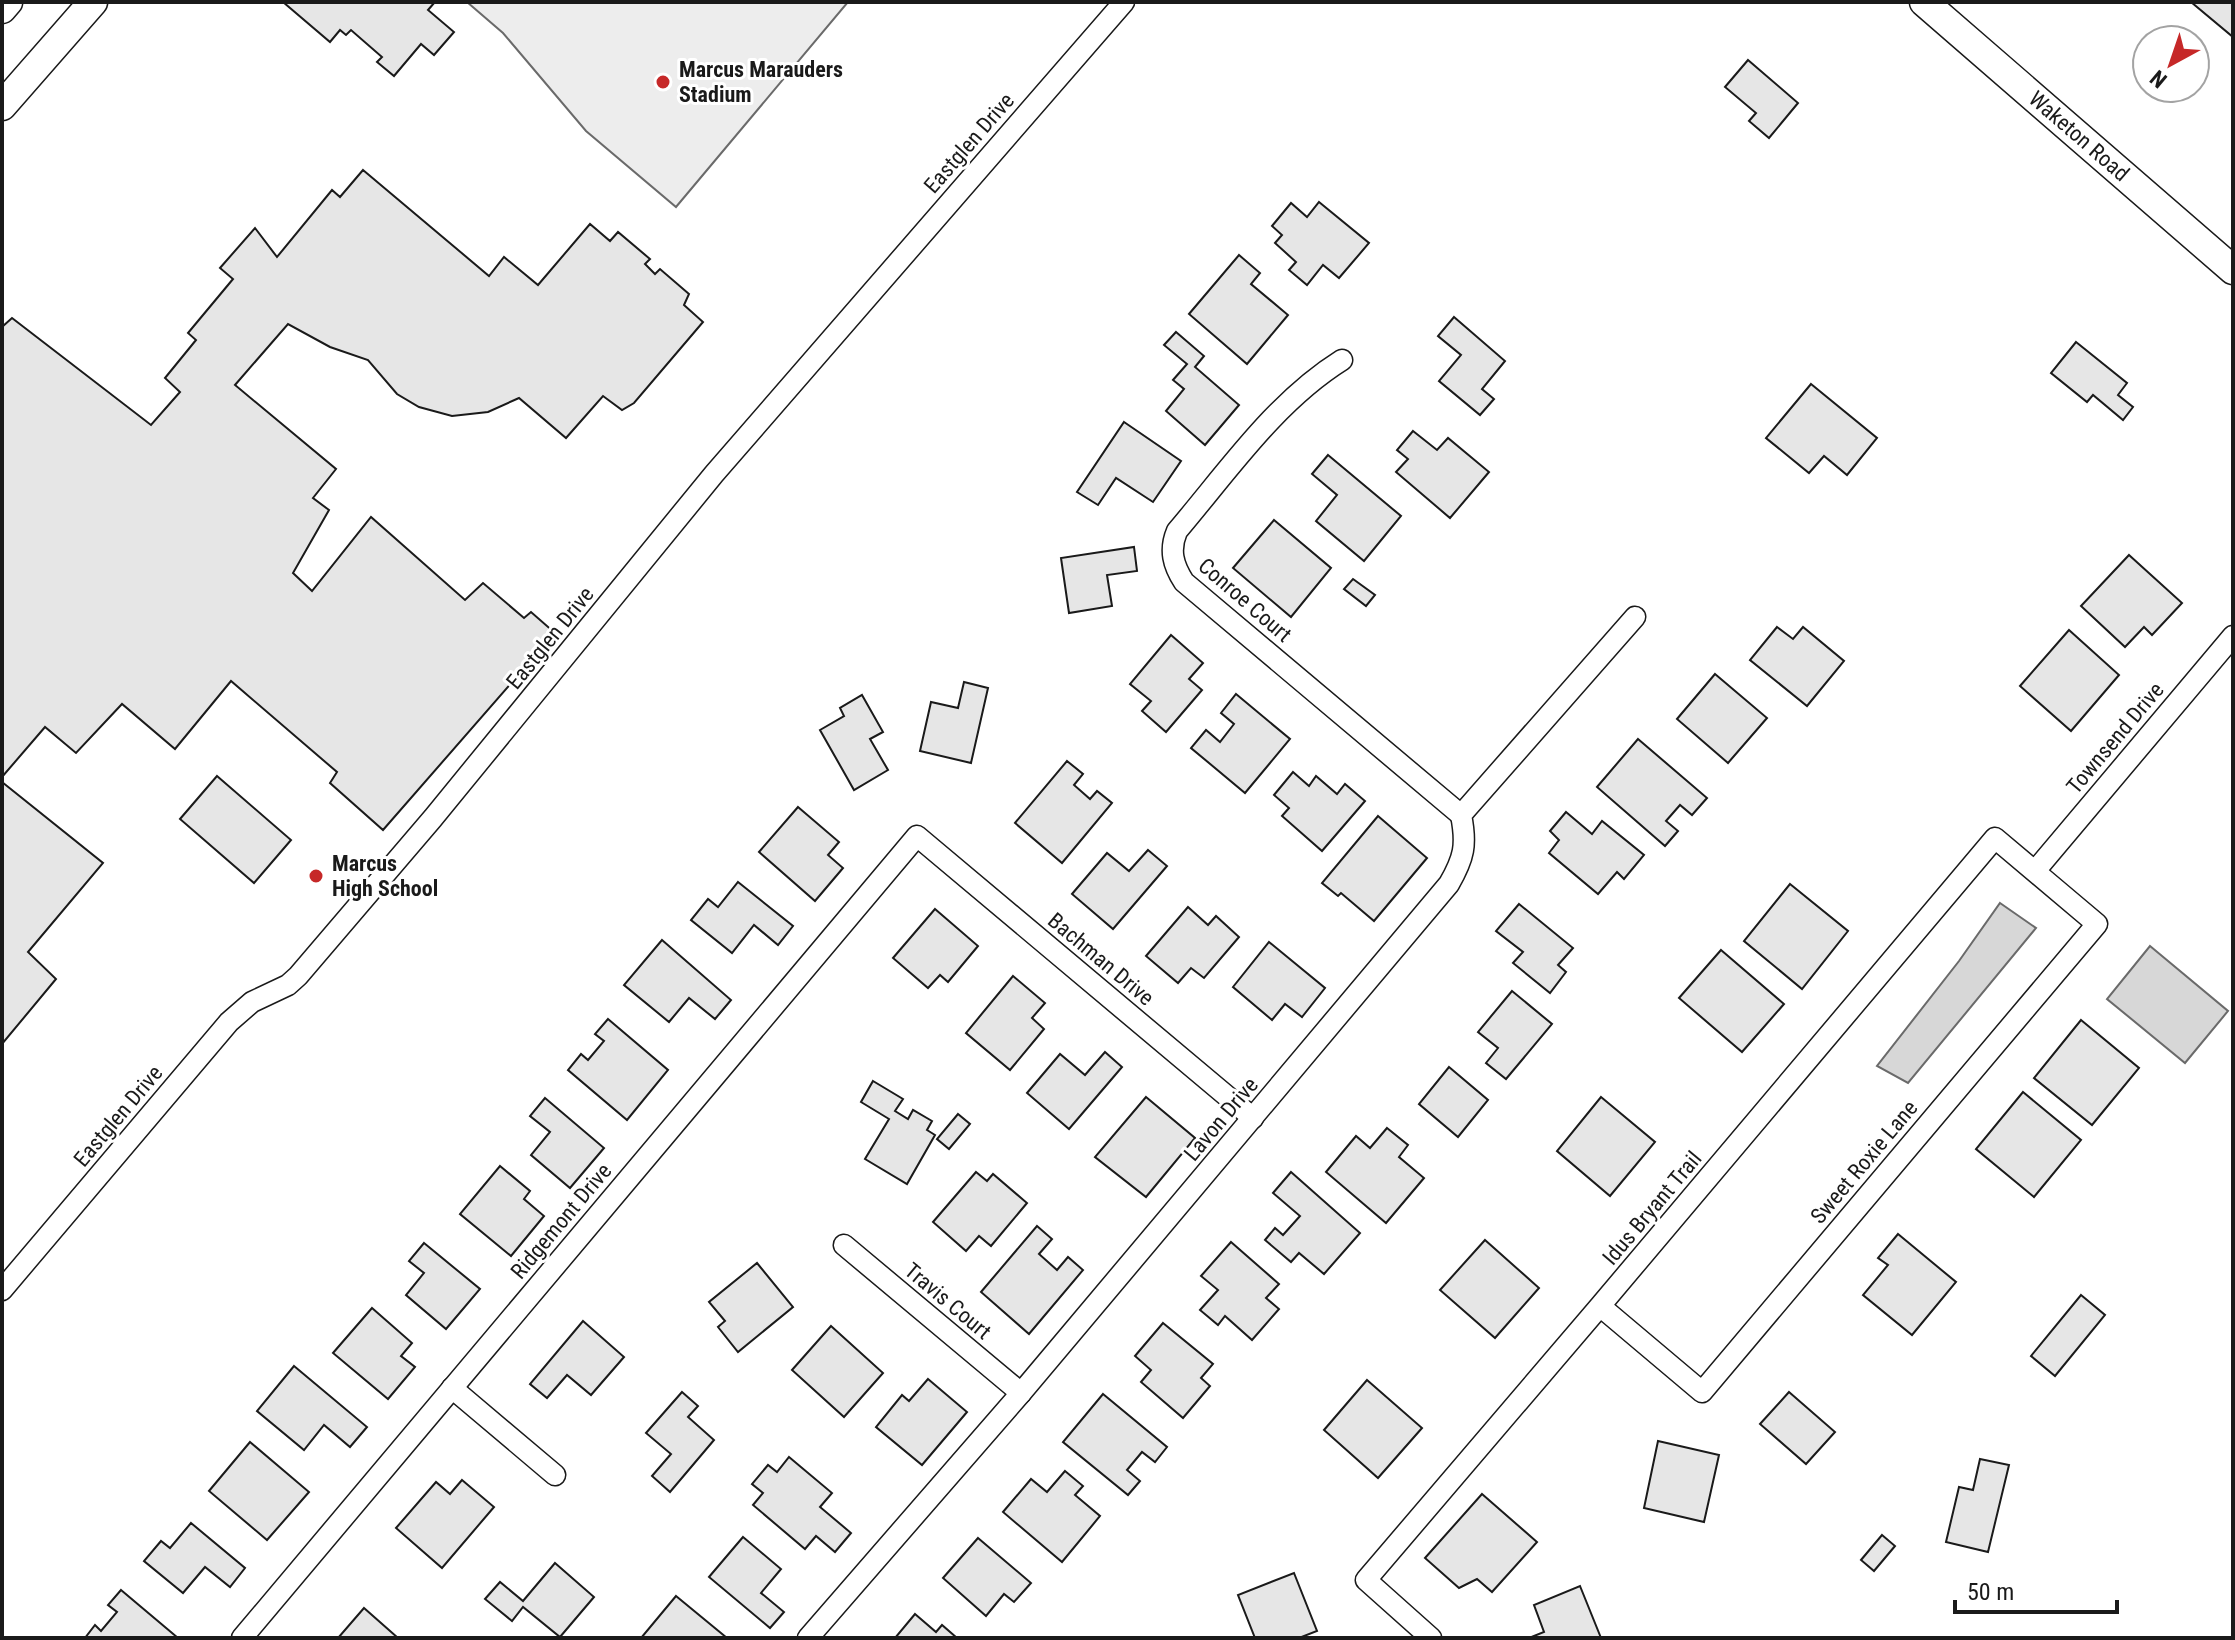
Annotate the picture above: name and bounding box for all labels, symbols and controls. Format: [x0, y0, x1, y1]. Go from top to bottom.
north arrow [2131, 24, 2211, 104]
place label: Marcus Marauders Stadium [679, 57, 843, 107]
text: N [2145, 65, 2172, 93]
marker: Marcus Marauders Stadium [654, 73, 672, 91]
street label: Waketon Road [2024, 86, 2134, 186]
street label: Eastglen Drive [919, 88, 1019, 198]
street label: Conroe Court [1193, 553, 1297, 647]
street label: Eastglen Drive [501, 582, 599, 694]
street label: Townsend Drive [2061, 677, 2169, 799]
place label: Marcus High School [332, 851, 438, 901]
marker: Marcus High School [307, 867, 325, 885]
street label: Bachman Drive [1043, 908, 1159, 1010]
street label: Eastglen Drive [69, 1061, 167, 1171]
street label: Lavon Drive [1179, 1072, 1263, 1166]
street label: Sweet Roxie Lane [1805, 1096, 1923, 1228]
street label: Idus Bryant Trail [1597, 1146, 1707, 1270]
street label: Ridgemont Drive [506, 1158, 616, 1284]
street label: Travis Court [900, 1258, 996, 1344]
scale bar [1955, 1564, 2117, 1614]
text: 50 m [1967, 1578, 2014, 1606]

